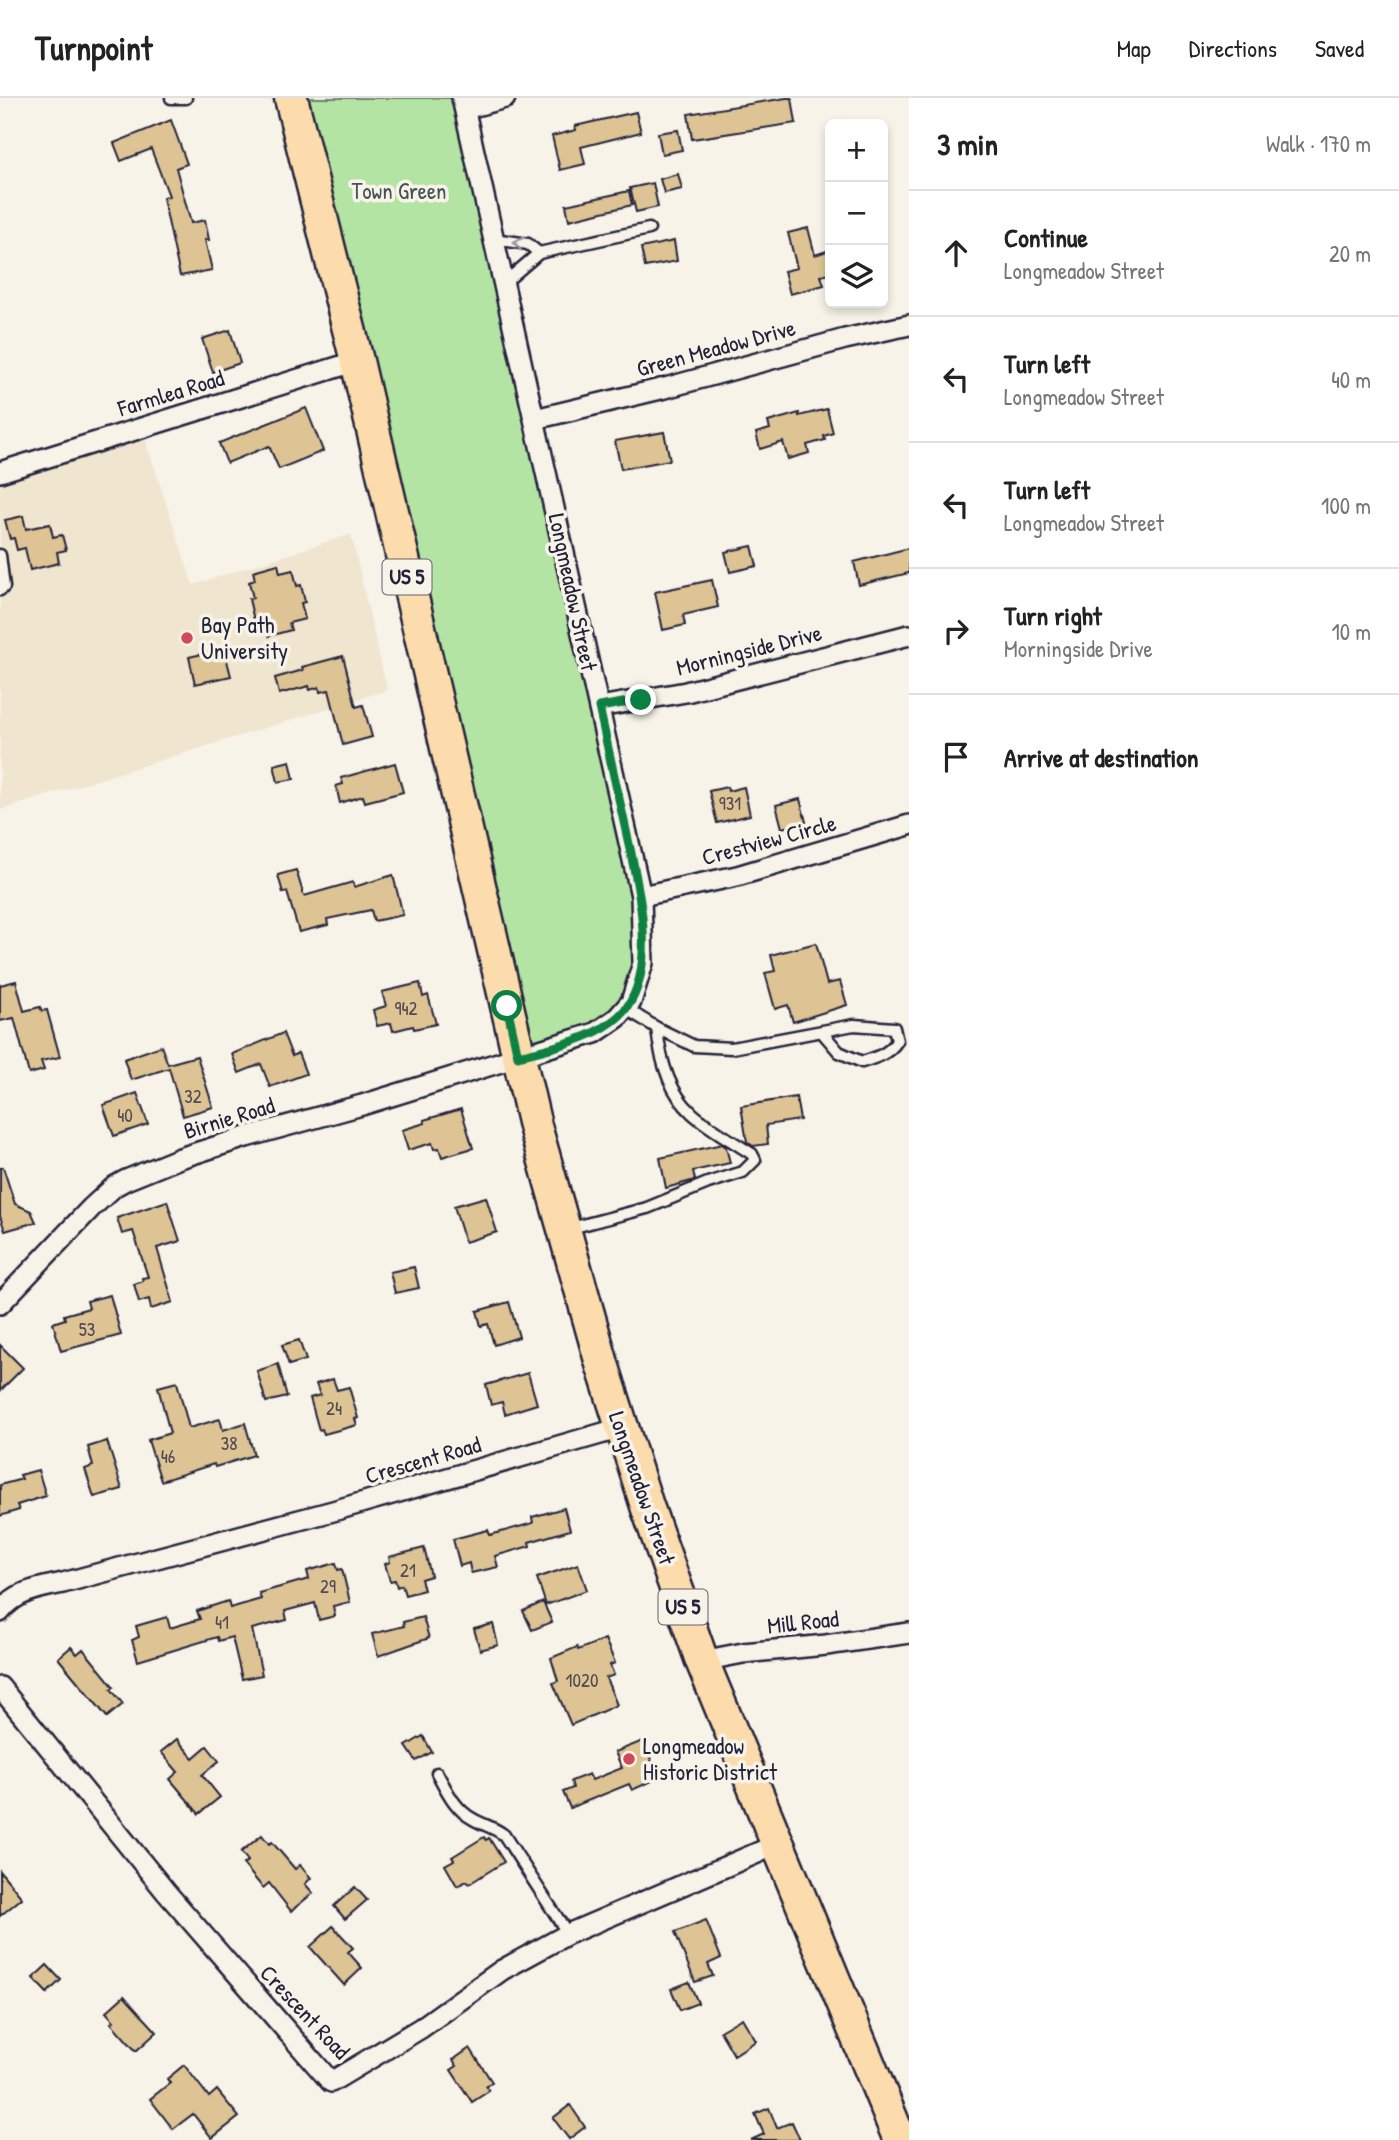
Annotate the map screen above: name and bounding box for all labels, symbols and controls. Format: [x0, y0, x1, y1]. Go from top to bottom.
text: Turnpoint [35, 26, 152, 70]
text: Map [1117, 32, 1151, 64]
text: Directions [1189, 32, 1277, 64]
text: Saved [1315, 32, 1364, 64]
map controls [825, 119, 888, 308]
button: + [825, 119, 888, 182]
text: 3 min [937, 124, 998, 164]
text: Walk · 170 m [1266, 128, 1371, 159]
park label: Town Green [352, 175, 446, 206]
button: − [825, 182, 888, 245]
text: Continue [1004, 220, 1088, 255]
icon: ahead [937, 234, 975, 272]
one-way arrow [512, 237, 524, 252]
text: 20 m [1329, 238, 1371, 269]
button: layers [825, 245, 888, 308]
text: Longmeadow Street [1004, 255, 1164, 286]
street label: Green Meadow Drive [633, 311, 799, 384]
text: Turn left [1004, 346, 1090, 381]
icon: left [937, 360, 975, 398]
street label: Farmlea Road [113, 362, 228, 424]
text: 40 m [1331, 364, 1371, 395]
text: Longmeadow Street [1004, 381, 1164, 412]
text: Turn left [1004, 472, 1090, 507]
icon: left [937, 486, 975, 524]
text: 100 m [1321, 490, 1371, 521]
text: Longmeadow Street [1004, 507, 1164, 538]
street label: Longmeadow Street [542, 510, 606, 674]
road number: US 5 [382, 560, 432, 594]
text: Turn right [1004, 598, 1102, 633]
place label: Bay Path University [201, 609, 288, 666]
icon: right [937, 612, 975, 650]
street label: Morningside Drive [673, 616, 825, 683]
text: 10 m [1331, 616, 1371, 647]
marker: Bay Path University [179, 630, 195, 646]
text: Morningside Drive [1004, 633, 1153, 664]
route end [625, 684, 656, 715]
icon: arrive [937, 738, 975, 776]
text: Arrive at destination [1004, 740, 1199, 775]
house number: 931 [719, 790, 741, 816]
street label: Crestview Circle [698, 807, 839, 872]
route start [491, 990, 522, 1021]
house number: 942 [395, 995, 418, 1021]
house number: 32 [184, 1083, 202, 1109]
street label: Birnie Road [180, 1089, 278, 1146]
house number: 40 [117, 1102, 133, 1128]
house number: 53 [79, 1316, 95, 1342]
house number: 24 [326, 1395, 342, 1421]
street label: Longmeadow Street [602, 1407, 684, 1570]
street label: Crescent Road [361, 1428, 484, 1491]
house number: 38 [221, 1430, 237, 1456]
house number: 46 [161, 1443, 175, 1469]
house number: 21 [400, 1557, 416, 1583]
house number: 29 [320, 1573, 336, 1599]
road number: US 5 [658, 1590, 708, 1624]
street label: Mill Road [766, 1602, 840, 1641]
house number: 41 [215, 1609, 229, 1635]
house number: 1020 [566, 1667, 598, 1693]
place label: Longmeadow Historic District [643, 1730, 778, 1787]
marker: Longmeadow Historic District [621, 1751, 637, 1767]
street label: Crescent Road [254, 1958, 357, 2066]

